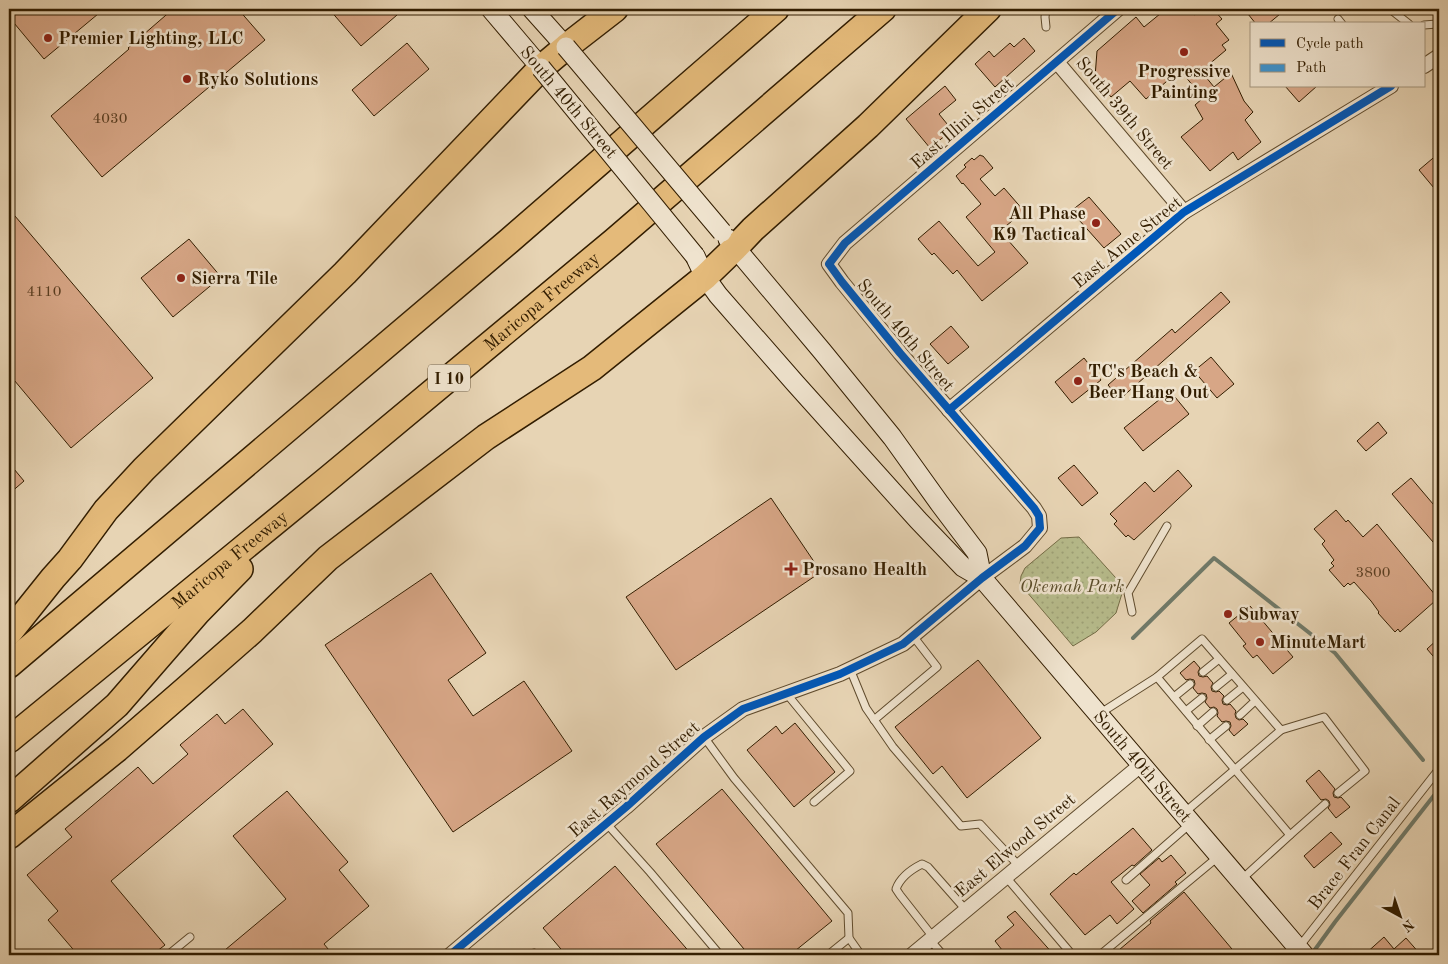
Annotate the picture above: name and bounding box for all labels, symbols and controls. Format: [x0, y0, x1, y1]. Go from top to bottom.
legend [1250, 22, 1426, 88]
place label: Premier Lighting, LLC [58, 30, 244, 48]
marker: Premier Lighting, LLC [42, 32, 54, 44]
text: Cycle path [1296, 37, 1364, 52]
street label: South 40th Street [516, 43, 620, 162]
marker: Progressive Painting [1178, 46, 1190, 58]
street label: South 39th Street [1072, 54, 1176, 173]
text: Path [1296, 61, 1326, 76]
place label: Progressive Painting [1137, 63, 1231, 102]
place label: Ryko Solutions [197, 71, 318, 89]
marker: Ryko Solutions [181, 73, 193, 85]
street label: East Illini Street [908, 74, 1017, 173]
house number: 4030 [93, 112, 127, 127]
street label: East Anne Street [1070, 193, 1186, 292]
place label: All Phase K9 Tactical [992, 205, 1086, 244]
marker: All Phase K9 Tactical [1090, 217, 1102, 229]
street label: Maricopa Freeway [481, 249, 604, 355]
place label: Sierra Tile [191, 270, 278, 288]
marker: Sierra Tile [175, 272, 187, 284]
street label: South 40th Street [853, 276, 957, 395]
house number: 4110 [27, 285, 61, 300]
place label: TC's Beach & Beer Hang Out [1088, 363, 1209, 402]
road number: I 10 [428, 364, 470, 392]
marker: TC's Beach & Beer Hang Out [1072, 375, 1084, 387]
street label: Maricopa Freeway [169, 507, 292, 613]
place label: Prosano Health [802, 561, 927, 579]
marker: Prosano Health [784, 562, 798, 576]
house number: 3800 [1356, 566, 1390, 581]
park label: Okemah Park [1020, 578, 1124, 596]
place label: Subway [1238, 606, 1300, 624]
marker: Subway [1222, 608, 1234, 620]
place label: MinuteMart [1270, 634, 1366, 652]
marker: MinuteMart [1254, 636, 1266, 648]
street label: South 40th Street [1089, 707, 1194, 826]
street label: East Raymond Street [566, 718, 703, 841]
street label: East Elwood Street [952, 790, 1079, 901]
street label: Brace Fran Canal [1305, 794, 1404, 913]
north arrow [1376, 892, 1426, 942]
text: N [1399, 916, 1416, 934]

